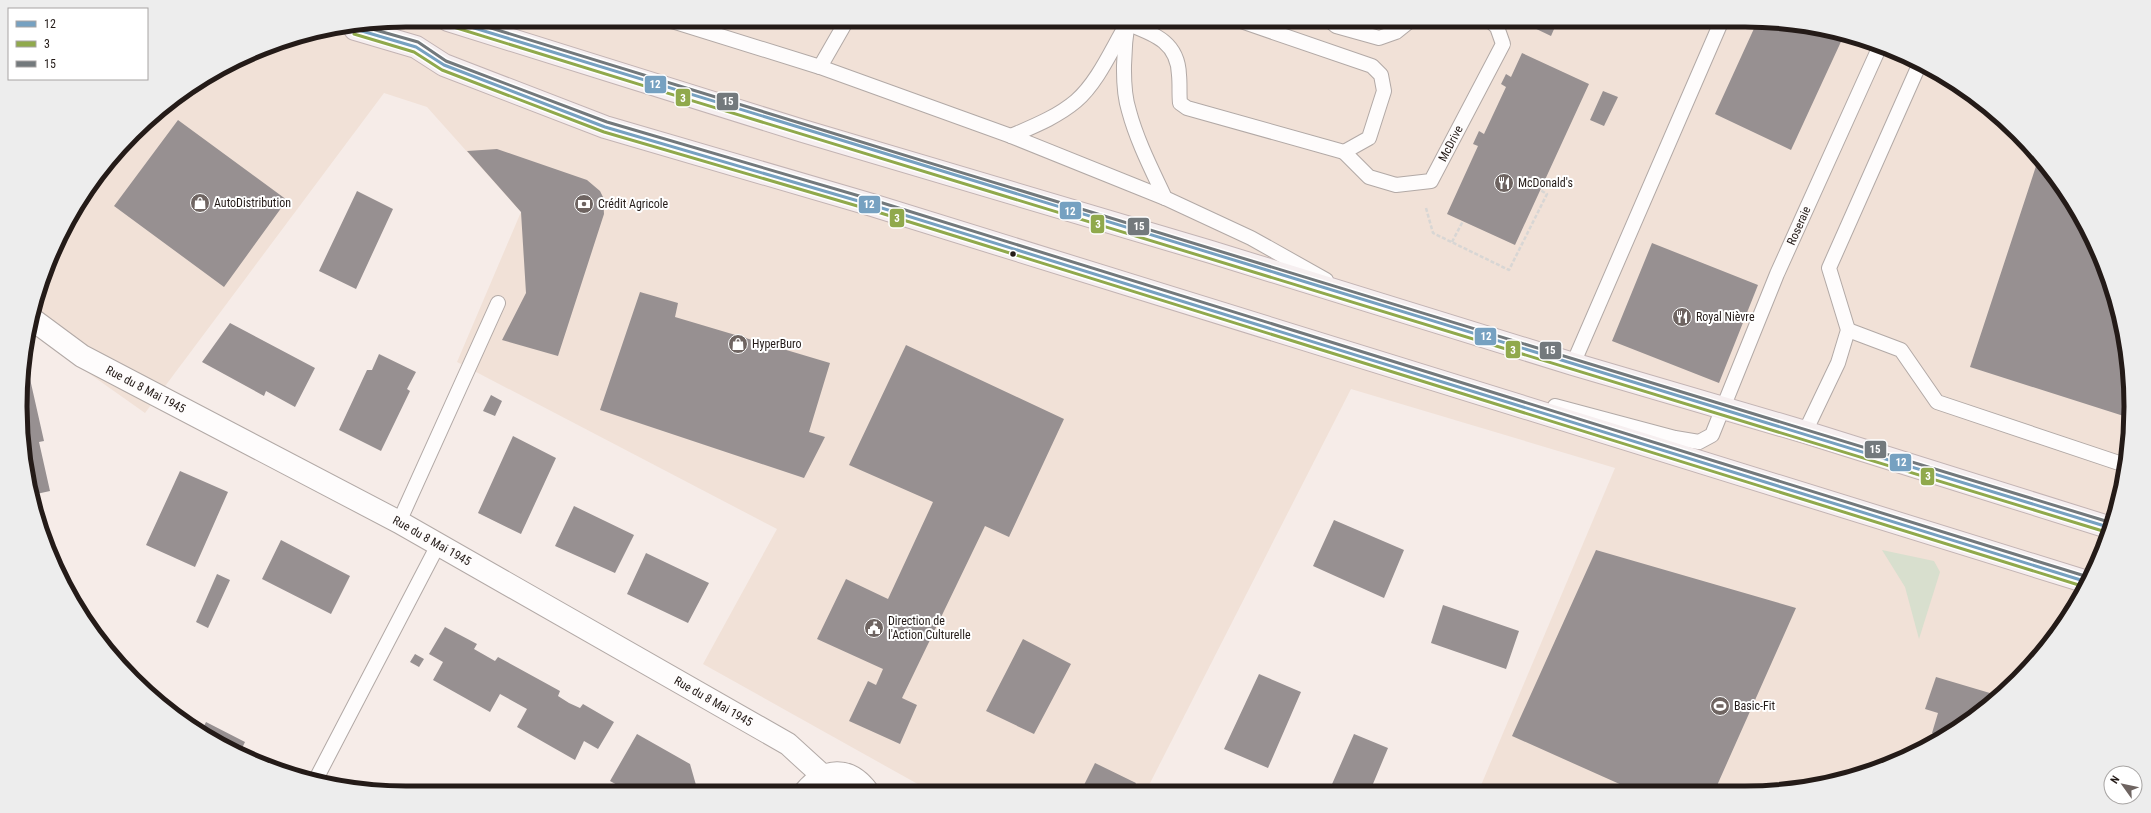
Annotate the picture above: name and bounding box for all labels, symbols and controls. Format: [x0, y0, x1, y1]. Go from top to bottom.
legend [8, 8, 148, 80]
text: 12 [44, 17, 56, 31]
text: 3 [44, 37, 50, 51]
text: 15 [44, 57, 56, 71]
line badge: 12 [644, 75, 667, 94]
text: 12 [649, 78, 661, 91]
line badge: 3 [675, 88, 691, 107]
text: 3 [680, 92, 686, 105]
line badge: 15 [716, 92, 739, 111]
text: 15 [722, 95, 734, 108]
street label: McDrive [1435, 123, 1466, 164]
restaurant icon: McDonald's [1493, 172, 1515, 194]
place label: McDonald's [1518, 176, 1573, 190]
shop icon: AutoDistribution [189, 192, 211, 214]
bank icon: Crédit Agricole [573, 193, 595, 215]
line badge: 12 [858, 195, 881, 214]
place label: AutoDistribution [214, 196, 291, 210]
place label: Crédit Agricole [598, 197, 669, 211]
text: 12 [863, 198, 875, 211]
line badge: 12 [1059, 201, 1082, 220]
street label: Roseraie [1784, 204, 1814, 247]
text: 12 [1064, 205, 1076, 218]
line badge: 3 [889, 208, 905, 228]
text: 3 [894, 212, 900, 225]
line badge: 3 [1090, 214, 1105, 234]
line badge: 15 [1127, 217, 1150, 236]
text: 3 [1095, 218, 1101, 231]
text: 15 [1133, 220, 1145, 233]
unlabelled marker [1008, 249, 1018, 259]
restaurant icon: Royal Nièvre [1671, 306, 1693, 328]
place label: Royal Nièvre [1696, 310, 1755, 324]
line badge: 12 [1474, 327, 1497, 346]
text: 12 [1480, 330, 1492, 343]
shop icon: HyperBuro [727, 333, 749, 355]
place label: HyperBuro [752, 337, 802, 351]
line badge: 3 [1505, 340, 1521, 359]
line badge: 15 [1539, 341, 1562, 360]
text: 3 [1510, 344, 1516, 357]
text: 15 [1544, 344, 1556, 357]
street label: Rue du 8 Mai 1945 [103, 363, 188, 416]
line badge: 15 [1864, 440, 1887, 459]
text: 15 [1869, 443, 1881, 456]
line badge: 12 [1889, 453, 1912, 472]
text: 12 [1895, 456, 1907, 469]
line badge: 3 [1920, 467, 1935, 486]
text: 3 [1925, 470, 1931, 483]
street label: Rue du 8 Mai 1945 [390, 513, 474, 569]
place label: Direction de l'Action Culturelle [888, 614, 971, 642]
public building icon: Direction de l'Action Culturelle [863, 617, 885, 639]
street label: Rue du 8 Mai 1945 [672, 674, 755, 729]
sports icon: Basic-Fit [1709, 695, 1731, 717]
place label: Basic-Fit [1734, 699, 1776, 713]
north arrow [2103, 765, 2143, 805]
text: N [2108, 773, 2122, 786]

